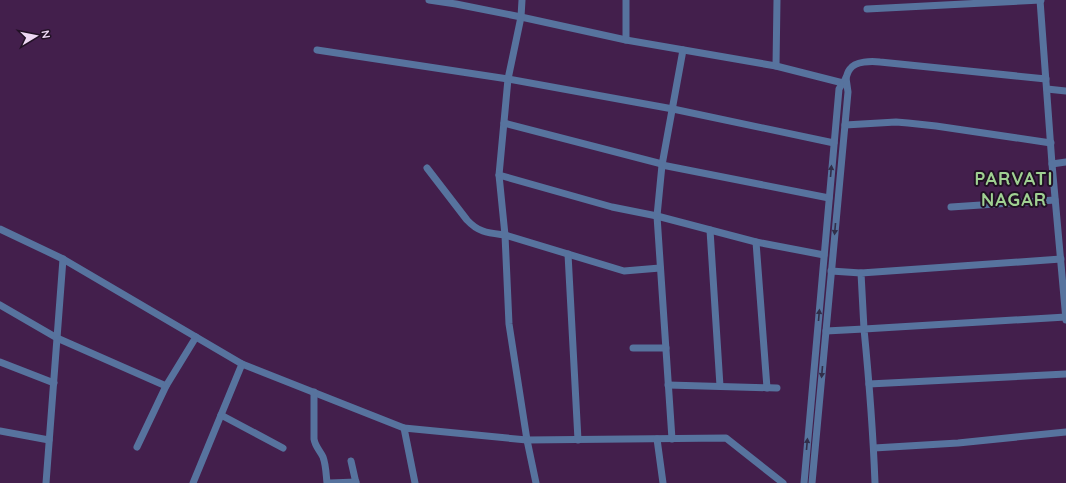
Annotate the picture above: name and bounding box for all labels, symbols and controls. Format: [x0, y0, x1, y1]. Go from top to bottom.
north arrow [16, 16, 56, 56]
text: N [38, 29, 53, 39]
one-way arrow [828, 165, 835, 177]
district label: PARVATI NAGAR [974, 167, 1054, 211]
one-way arrow [832, 223, 839, 235]
one-way arrow [815, 309, 822, 321]
one-way arrow [819, 366, 825, 378]
one-way arrow [804, 438, 811, 450]

